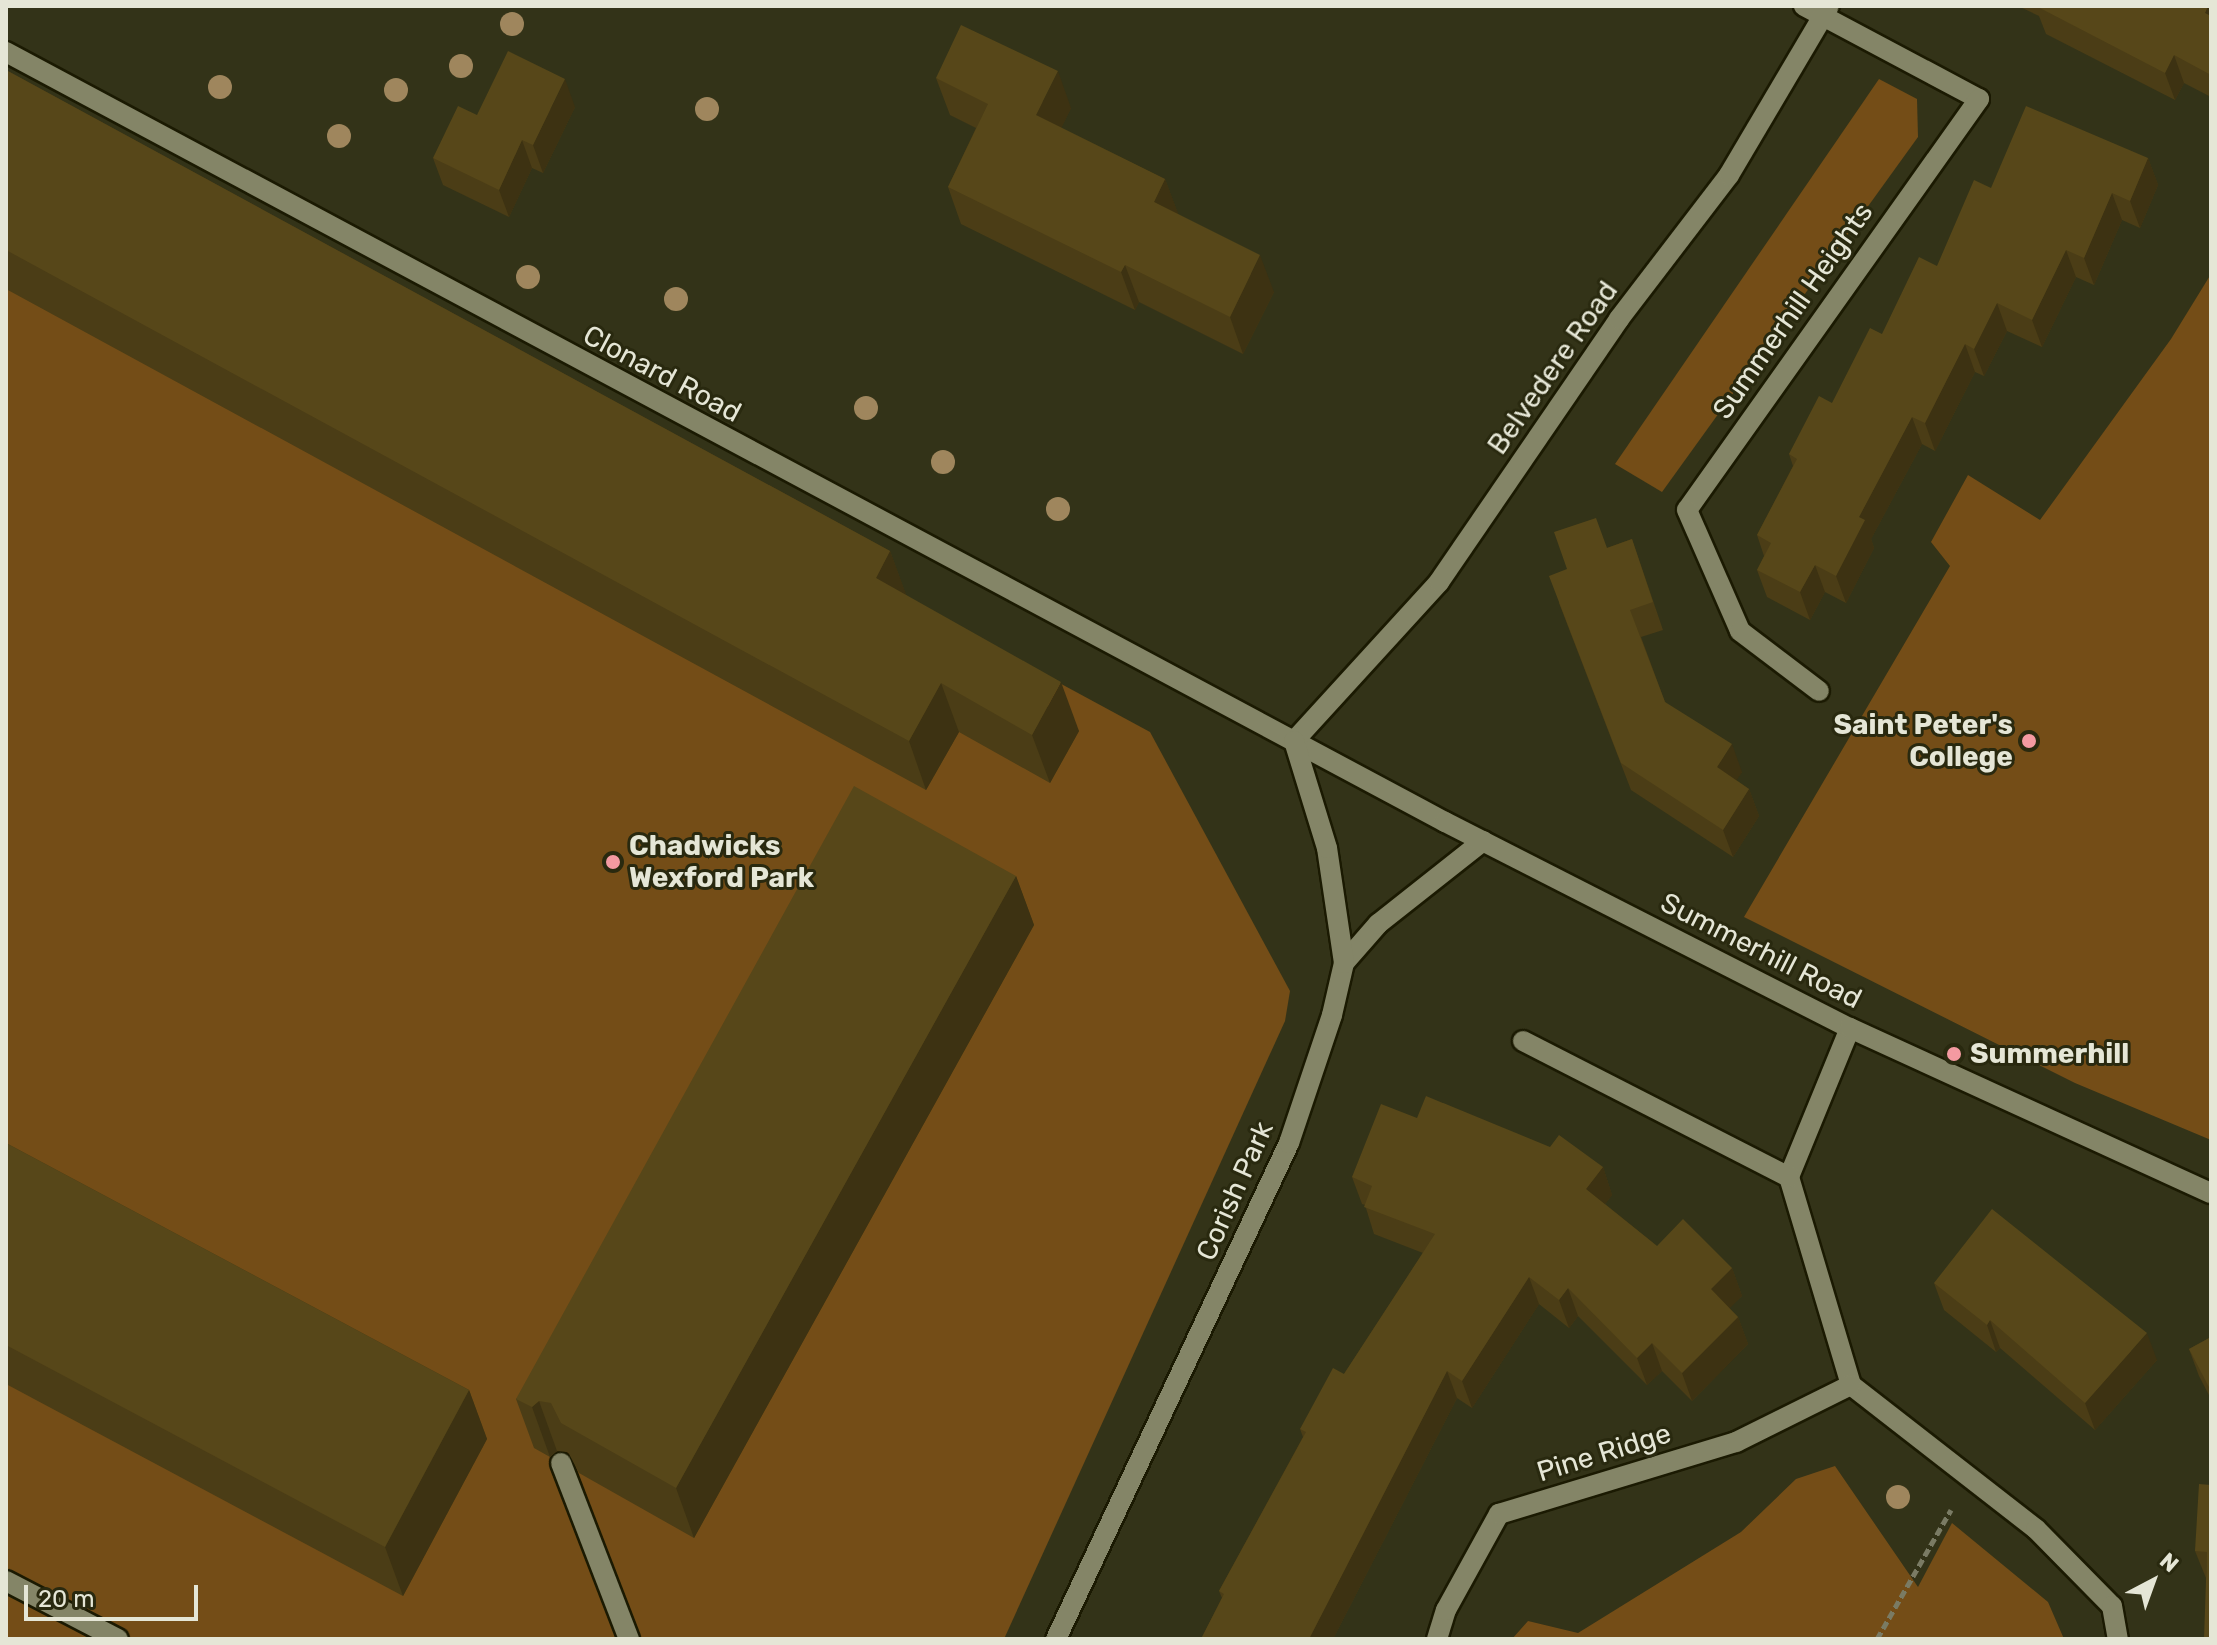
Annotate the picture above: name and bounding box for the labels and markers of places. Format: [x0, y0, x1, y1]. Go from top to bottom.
place label: Saint Peter's College [1833, 708, 2013, 774]
marker: Saint Peter's College [2020, 732, 2038, 750]
place label: Chadwicks Wexford Park [629, 829, 814, 895]
marker: Chadwicks Wexford Park [604, 853, 622, 871]
place label: Summerhill [1970, 1037, 2129, 1071]
marker: Summerhill [1945, 1045, 1963, 1063]

